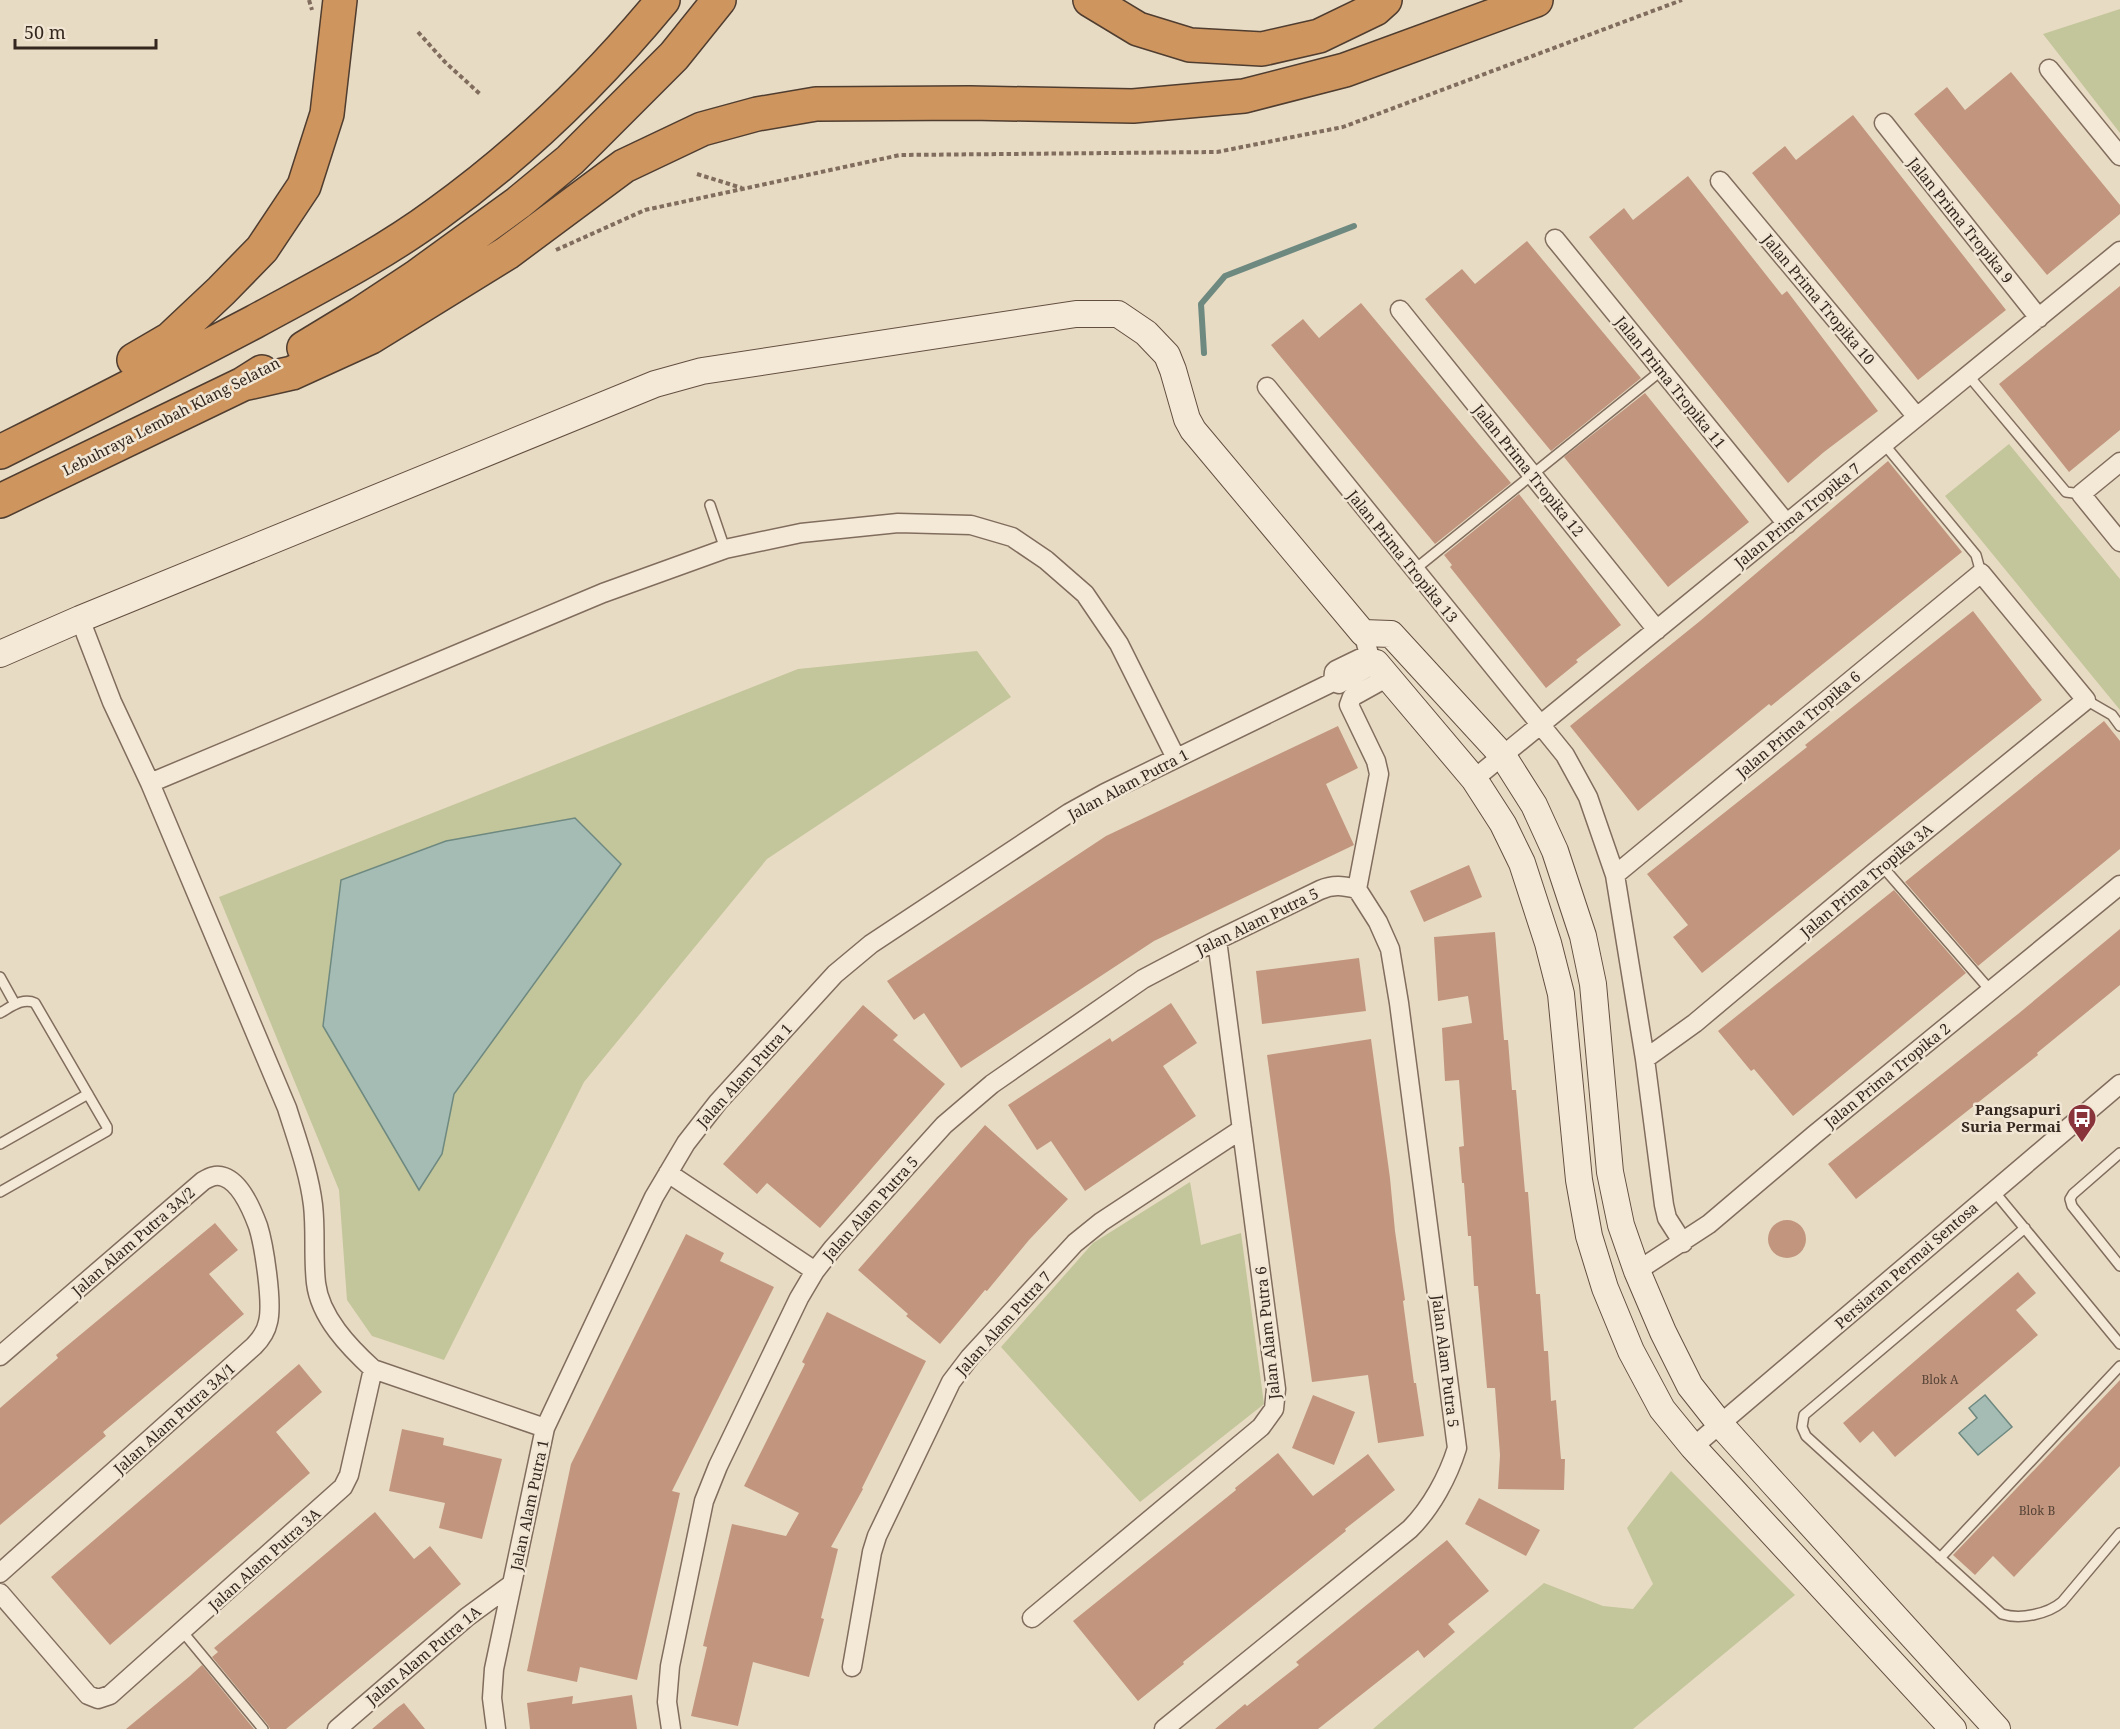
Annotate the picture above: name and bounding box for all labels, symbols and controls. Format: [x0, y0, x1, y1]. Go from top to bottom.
scale bar [15, 12, 156, 50]
text: 50 m [24, 20, 66, 44]
street label: Jalan Prima Tropika 9 [1903, 152, 2018, 287]
street label: Jalan Prima Tropika 10 [1758, 229, 1880, 369]
street label: Jalan Prima Tropika 11 [1611, 311, 1731, 452]
street label: Lebuhraya Lembah Klang Selatan [59, 352, 284, 480]
street label: Jalan Prima Tropika 12 [1469, 399, 1589, 540]
street label: Jalan Prima Tropika 7 [1729, 458, 1864, 573]
street label: Jalan Prima Tropika 13 [1343, 485, 1463, 626]
street label: Jalan Prima Tropika 6 [1731, 666, 1864, 783]
street label: Jalan Alam Putra 1 [1063, 744, 1192, 825]
street label: Jalan Prima Tropika 3A [1795, 818, 1937, 942]
street label: Jalan Alam Putra 5 [1192, 883, 1321, 960]
street label: Jalan Prima Tropika 2 [1819, 1018, 1954, 1133]
street label: Jalan Alam Putra 1 [691, 1019, 796, 1132]
place label: Pangsapuri Suria Permai [1961, 1099, 2062, 1136]
bus stop icon: Pangsapuri Suria Permai [2066, 1102, 2098, 1144]
street label: Jalan Alam Putra 5 [817, 1152, 922, 1265]
street label: Jalan Alam Putra 3A/2 [66, 1182, 199, 1301]
street label: Persiaran Permai Sentosa [1830, 1197, 1982, 1333]
street label: Jalan Alam Putra 6 [1250, 1266, 1284, 1401]
street label: Jalan Alam Putra 7 [950, 1267, 1055, 1380]
street label: Jalan Alam Putra 5 [1428, 1292, 1464, 1429]
street label: Jalan Alam Putra 3A/1 [108, 1358, 239, 1479]
house number: Blok A [1921, 1371, 1959, 1388]
street label: Jalan Alam Putra 1 [505, 1438, 553, 1573]
house number: Blok B [2019, 1502, 2055, 1519]
street label: Jalan Alam Putra 3A [203, 1503, 325, 1615]
street label: Jalan Alam Putra 1A [361, 1601, 485, 1710]

